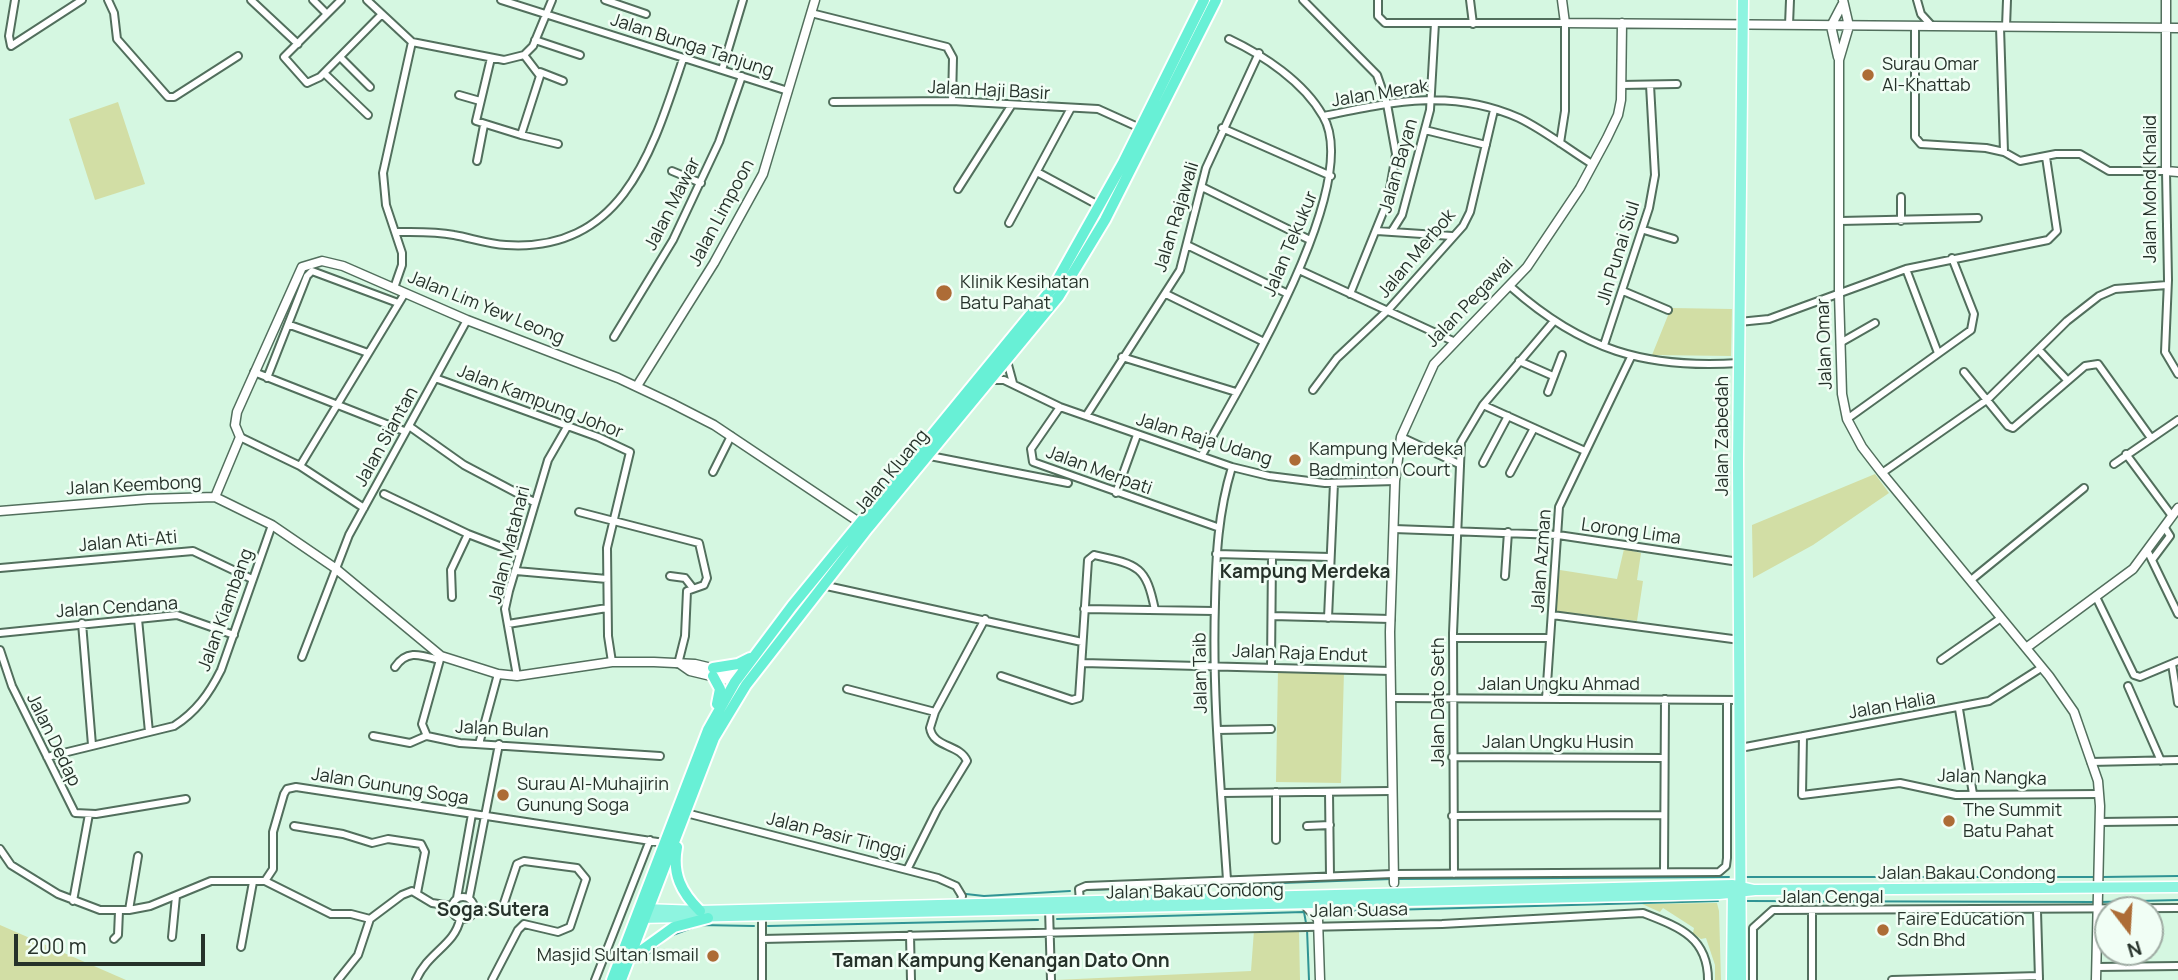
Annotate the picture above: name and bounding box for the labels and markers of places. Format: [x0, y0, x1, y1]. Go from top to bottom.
place label: Surau Omar Al-Khattab [1882, 54, 1979, 96]
marker: Surau Omar Al-Khattab [1860, 67, 1876, 83]
place label: Klinik Kesihatan Batu Pahat [960, 272, 1089, 314]
marker: Klinik Kesihatan Batu Pahat [934, 283, 954, 303]
place label: Kampung Merdeka Badminton Court [1309, 439, 1463, 482]
marker: Kampung Merdeka Badminton Court [1287, 452, 1303, 468]
place label: Surau Al-Muhajirin Gunung Soga [517, 774, 669, 816]
marker: Surau Al-Muhajirin Gunung Soga [495, 787, 511, 803]
place label: The Summit Batu Pahat [1963, 800, 2062, 842]
marker: The Summit Batu Pahat [1941, 813, 1957, 829]
place label: Faire Education Sdn Bhd [1897, 909, 2025, 951]
marker: Faire Education Sdn Bhd [1875, 922, 1891, 938]
place label: Masjid Sultan Ismail [537, 945, 699, 967]
marker: Masjid Sultan Ismail [705, 948, 721, 964]

